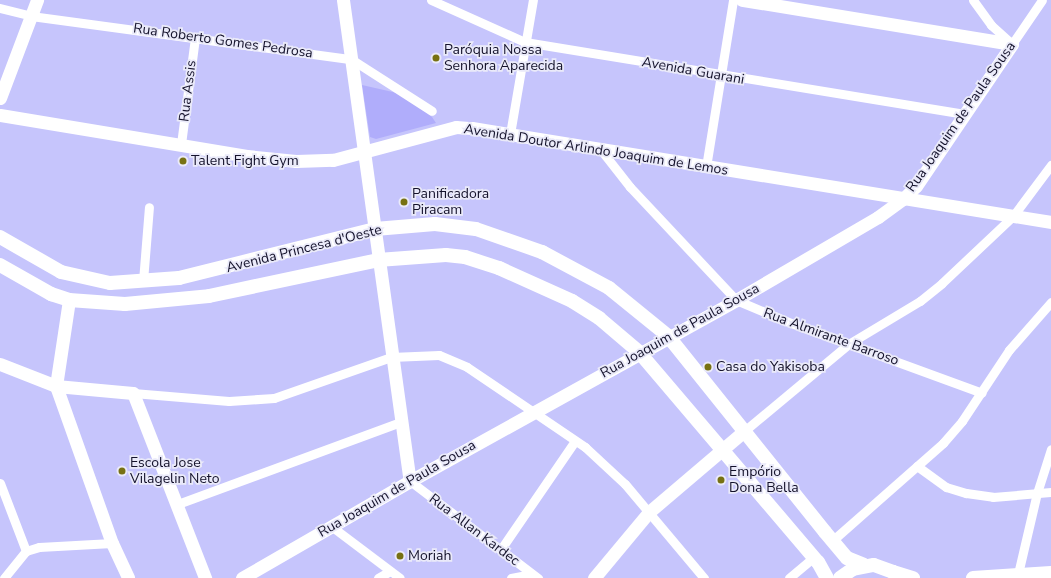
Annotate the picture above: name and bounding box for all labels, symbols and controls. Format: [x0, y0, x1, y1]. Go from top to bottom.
street label: Rua Roberto Gomes Pedrosa [132, 20, 314, 62]
street label: Rua Joaquim de Paula Sousa [903, 39, 1019, 195]
place label: Paróquia Nossa Senhora Aparecida [444, 42, 563, 74]
marker: Paróquia Nossa Senhora Aparecida [431, 53, 441, 63]
street label: Avenida Guarani [640, 54, 746, 88]
street label: Rua Assis [176, 59, 200, 123]
street label: Avenida Doutor Arlindo Joaquim de Lemos [463, 121, 729, 179]
place label: Talent Fight Gym [191, 153, 299, 169]
marker: Talent Fight Gym [178, 156, 188, 166]
place label: Panificadora Piracam [412, 186, 489, 218]
marker: Panificadora Piracam [399, 197, 409, 207]
street label: Avenida Princesa d'Oeste [225, 222, 383, 276]
street label: Rua Joaquim de Paula Sousa [597, 280, 763, 382]
street label: Rua Almirante Barroso [761, 305, 901, 369]
place label: Casa do Yakisoba [716, 359, 825, 375]
marker: Casa do Yakisoba [703, 362, 713, 372]
street label: Rua Joaquim de Paula Sousa [315, 437, 479, 541]
place label: Escola Jose Vilagelin Neto [130, 455, 219, 488]
place label: Empório Dona Bella [729, 464, 799, 496]
marker: Escola Jose Vilagelin Neto [117, 466, 127, 476]
marker: Empório Dona Bella [716, 475, 726, 485]
street label: Rua Allan Kardec [425, 491, 523, 569]
place label: Moriah [408, 548, 451, 564]
marker: Moriah [395, 551, 405, 561]

